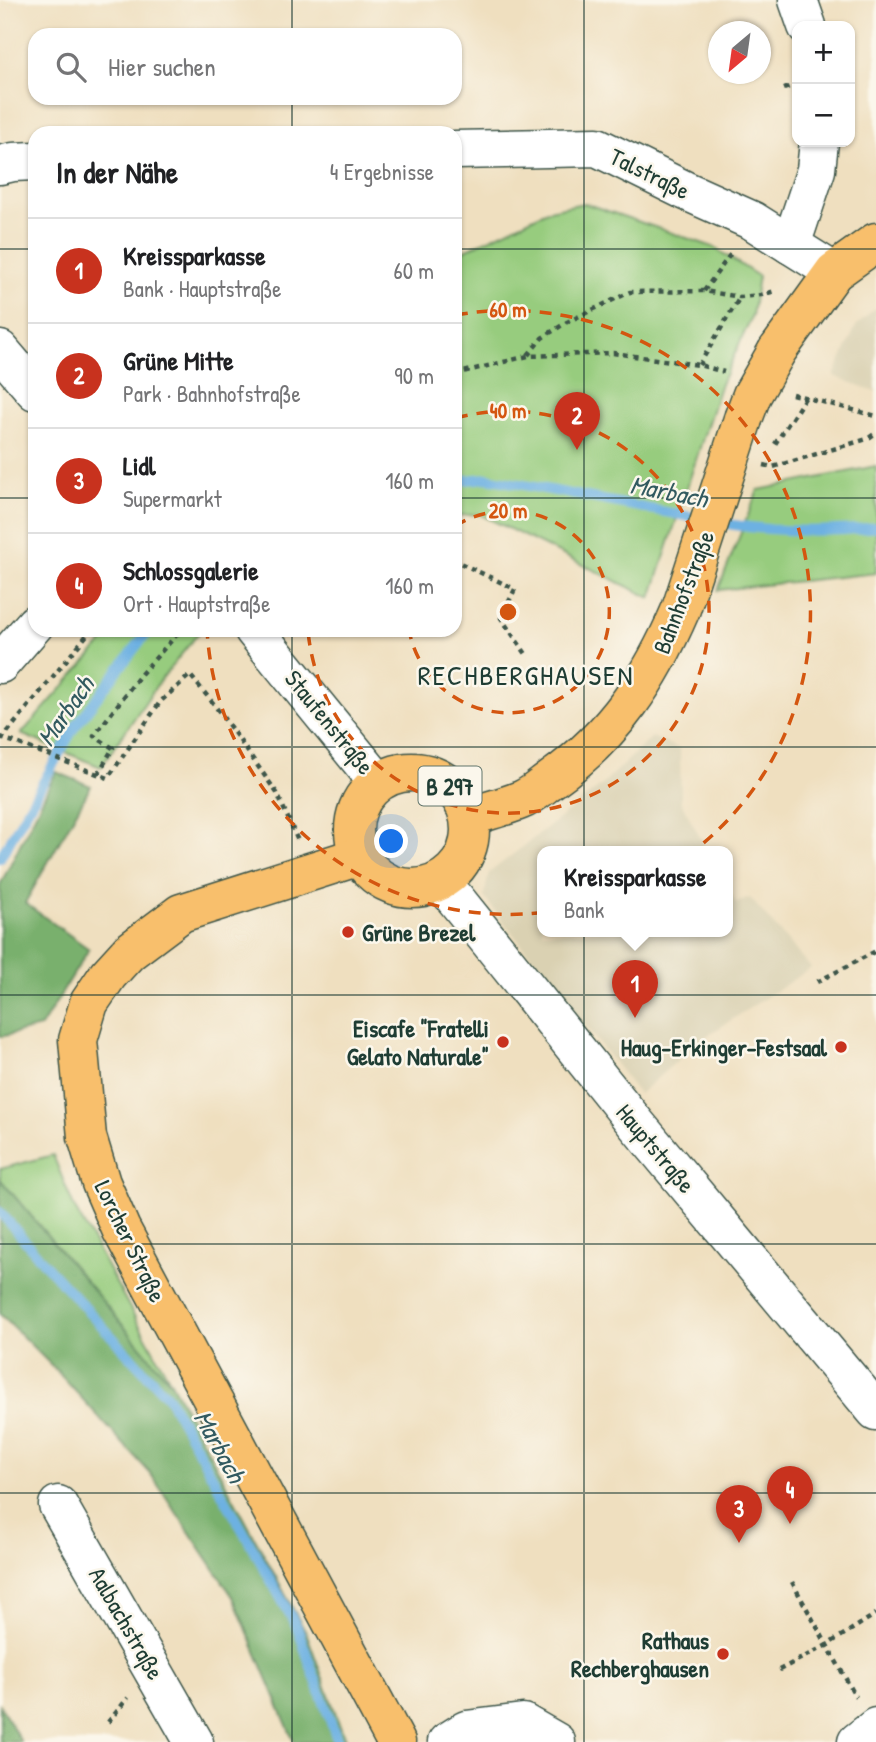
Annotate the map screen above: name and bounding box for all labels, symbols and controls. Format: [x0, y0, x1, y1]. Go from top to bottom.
north arrow [708, 21, 771, 84]
map controls [792, 21, 855, 147]
button: + [792, 21, 855, 84]
search box [28, 28, 462, 105]
icon: search [52, 48, 90, 86]
text: Hier suchen [108, 49, 216, 84]
button: − [792, 84, 855, 147]
street label: Talstraße [605, 140, 696, 206]
text: In der Nähe [56, 152, 178, 192]
text: 4 Ergebnisse [330, 156, 434, 187]
text: Kreissparkasse [123, 238, 265, 273]
text: 1 [75, 255, 83, 286]
text: 60 m [394, 255, 434, 286]
text: Bank · Hauptstraße [123, 273, 282, 304]
text: 60 m [490, 295, 526, 324]
text: Grüne Mitte [123, 343, 234, 378]
text: 2 [74, 360, 84, 391]
text: 90 m [394, 360, 434, 391]
text: Park · Bahnhofstraße [123, 378, 301, 409]
pin: 2 [554, 392, 600, 450]
text: 40 m [490, 396, 526, 425]
text: Lidl [123, 448, 156, 483]
text: 3 [74, 465, 84, 496]
text: 160 m [385, 465, 434, 496]
water label: Marbach [628, 466, 712, 516]
text: Supermarkt [123, 483, 222, 514]
text: 20 m [489, 496, 527, 525]
street label: Bahnhofstraße [645, 526, 721, 658]
text: Schlossgalerie [123, 553, 259, 588]
text: 4 [75, 570, 83, 601]
text: 160 m [385, 570, 434, 601]
text: Ort · Hauptstraße [123, 588, 270, 619]
centre of rings [496, 600, 520, 624]
district label: RECHBERGHAUSEN [418, 656, 634, 694]
street label: Staufenstraße [278, 663, 382, 781]
water label: Marbach [28, 667, 103, 753]
road number: B 297 [419, 766, 482, 806]
your location [374, 824, 408, 858]
popup [537, 846, 733, 937]
text: Kreissparkasse [564, 859, 706, 894]
text: Bank [564, 894, 604, 925]
place label: Grüne Brezel [362, 916, 476, 948]
marker: Grüne Brezel [340, 924, 356, 940]
pin: 1 [612, 960, 658, 1018]
place label: Eiscafe "Fratelli Gelato Naturale" [347, 1012, 489, 1072]
place label: Haug-Erkinger-Festsaal [621, 1031, 828, 1064]
marker: Eiscafe "Fratelli Gelato Naturale" [495, 1034, 511, 1050]
marker: Haug-Erkinger-Festsaal [833, 1039, 849, 1055]
street label: Hauptstraße [609, 1097, 703, 1200]
street label: Lorcher Straße [88, 1175, 174, 1308]
water label: Marbach [186, 1404, 255, 1490]
pin: 4 [767, 1466, 813, 1524]
pin: 3 [716, 1485, 762, 1543]
street label: Aalbachstraße [82, 1561, 172, 1685]
place label: Rathaus Rechberghausen [571, 1624, 709, 1685]
marker: Rathaus Rechberghausen [715, 1646, 731, 1662]

